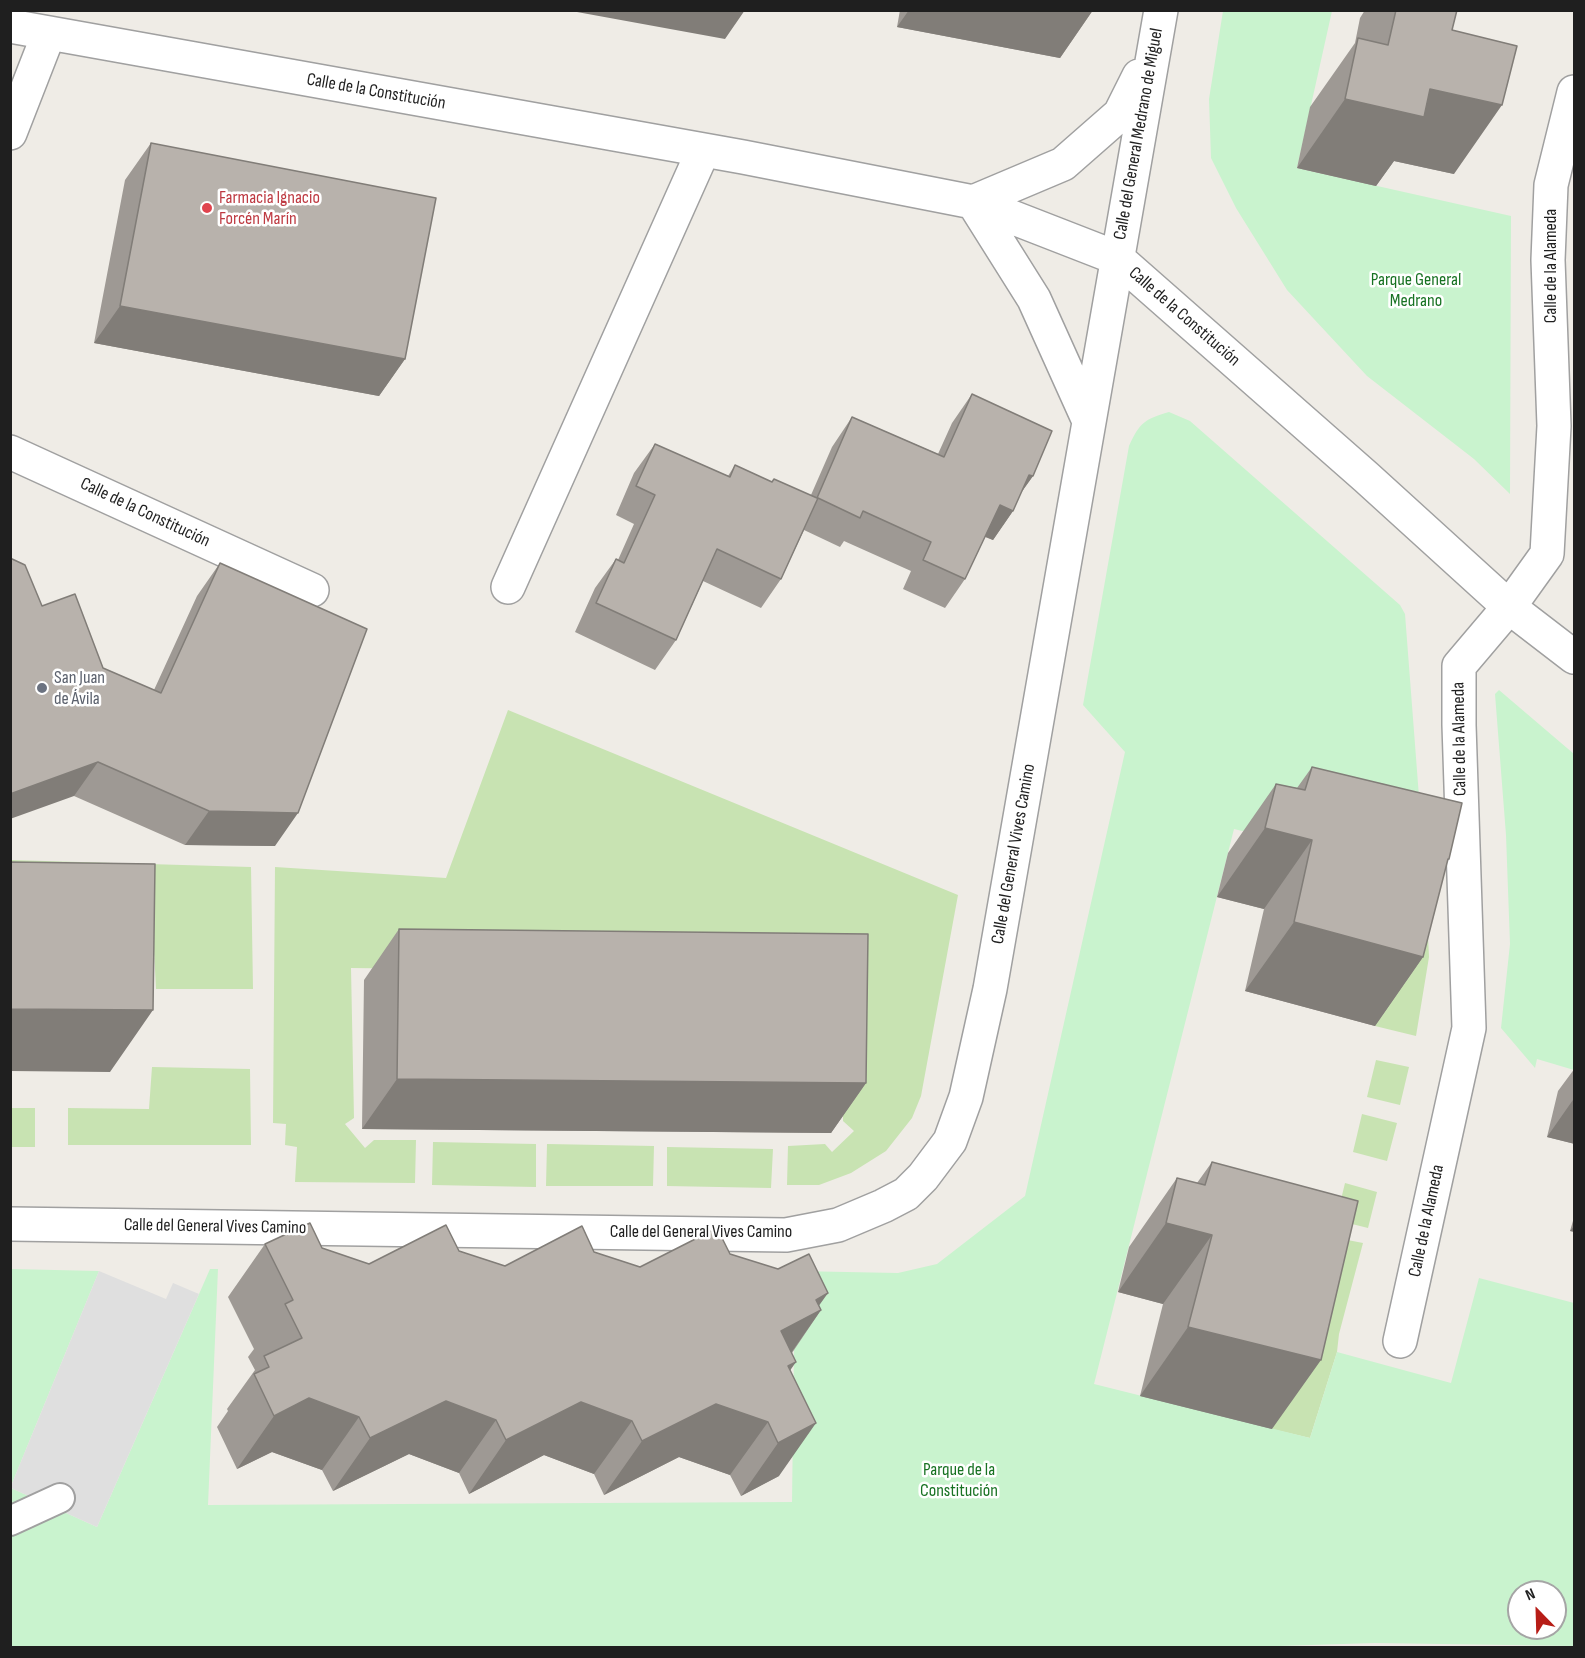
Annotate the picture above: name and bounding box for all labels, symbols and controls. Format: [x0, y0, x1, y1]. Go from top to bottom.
street label: Calle del General Medrano de Miguel [1110, 26, 1168, 242]
street label: Calle de la Constitución [305, 69, 447, 115]
place label: Farmacia Ignacio Forcén Marín [219, 187, 320, 230]
marker: Farmacia Ignacio Forcén Marín [200, 201, 214, 215]
street label: Calle de la Alameda [1540, 209, 1562, 323]
street label: Calle de la Constitución [1124, 263, 1244, 371]
park label: Parque General Medrano [1371, 269, 1461, 312]
street label: Calle de la Constitución [77, 473, 213, 553]
place label: San Juan de Ávila [54, 667, 105, 710]
marker: San Juan de Ávila [35, 681, 49, 695]
street label: Calle de la Alameda [1448, 682, 1472, 796]
street label: Calle del General Vives Camino [988, 762, 1040, 946]
street label: Calle de la Alameda [1405, 1163, 1449, 1279]
street label: Calle del General Vives Camino [124, 1215, 306, 1239]
street label: Calle del General Vives Camino [610, 1221, 792, 1243]
park label: Parque de la Constitución [920, 1459, 998, 1502]
north arrow [1507, 1580, 1567, 1640]
text: N [1523, 1584, 1538, 1605]

